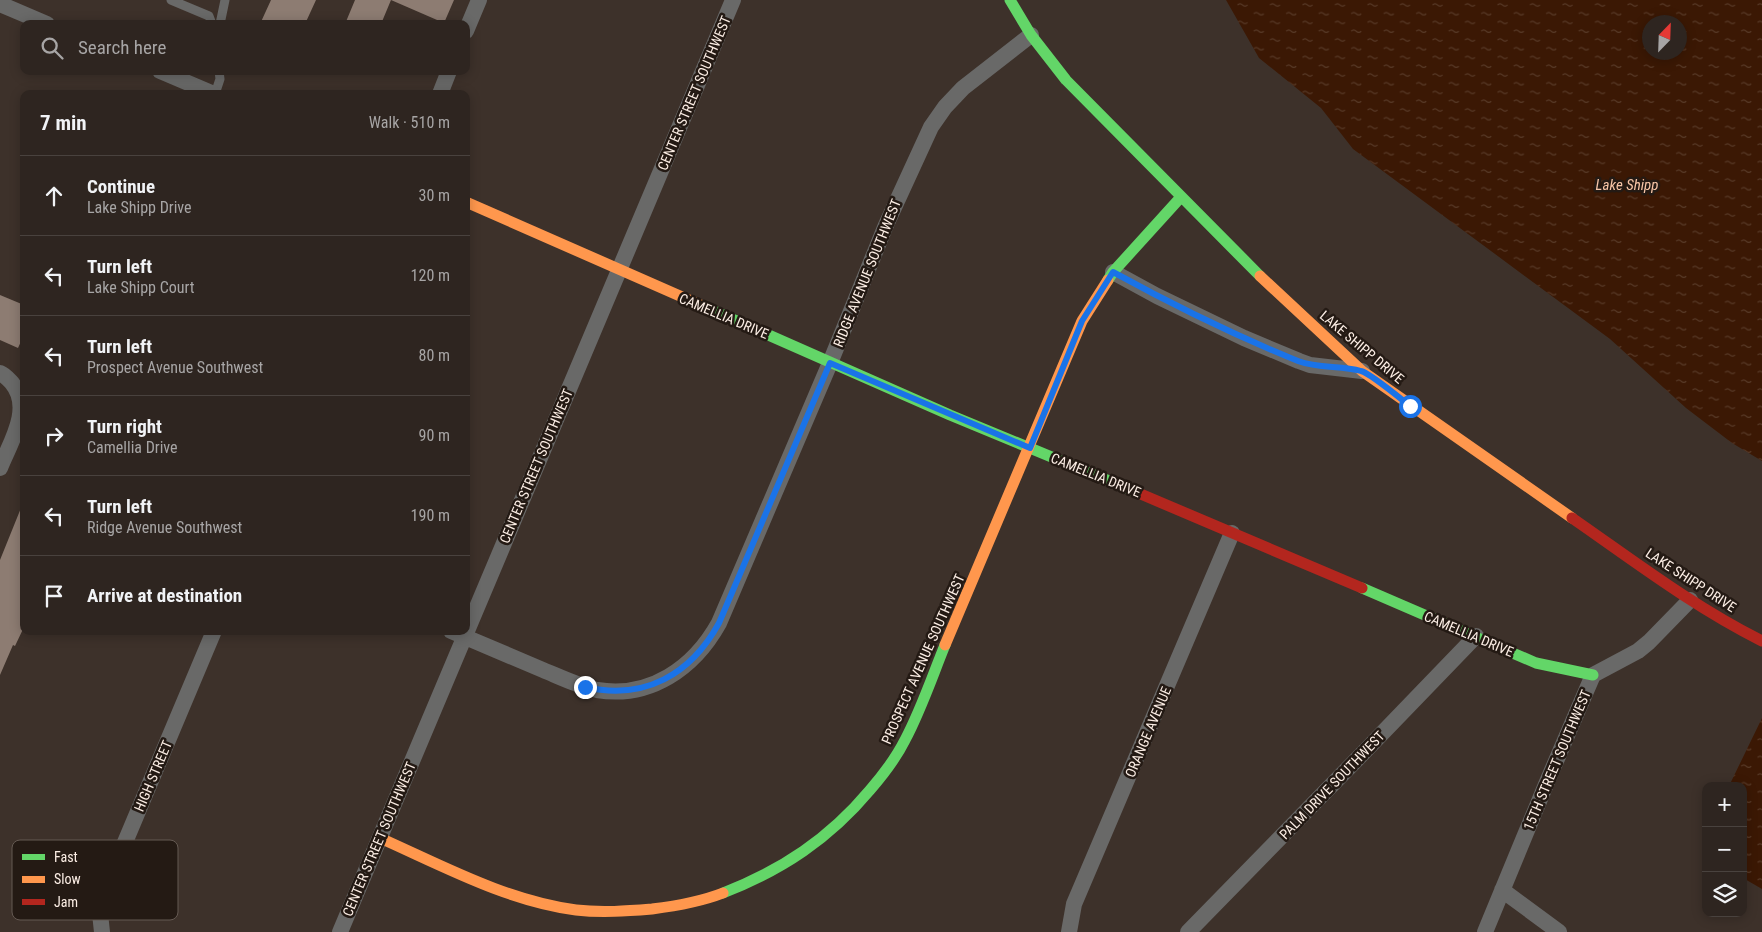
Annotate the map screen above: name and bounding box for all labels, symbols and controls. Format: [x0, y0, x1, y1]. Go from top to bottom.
street label: CENTER STREET SOUTHWEST [654, 13, 734, 173]
north arrow [1642, 15, 1687, 60]
search box [20, 20, 470, 75]
icon: search [38, 34, 66, 62]
text: Search here [78, 36, 166, 59]
text: 7 min [40, 111, 87, 135]
text: Walk · 510 m [369, 113, 450, 132]
text: Continue [87, 175, 155, 198]
water label: Lake Shipp [1596, 176, 1658, 194]
icon: ahead [40, 182, 68, 210]
text: 30 m [418, 186, 450, 205]
street label: RIDGE AVENUE SOUTHWEST [830, 197, 904, 349]
text: Lake Shipp Drive [87, 198, 192, 217]
text: Turn left [87, 255, 152, 278]
icon: left [40, 262, 68, 290]
text: 120 m [411, 266, 450, 285]
text: Lake Shipp Court [87, 278, 194, 297]
street label: CAMELLIA DRIVE [677, 290, 771, 342]
street label: LAKE SHIPP DRIVE [1317, 307, 1407, 387]
text: Turn left [87, 335, 152, 358]
icon: left [40, 342, 68, 370]
text: 80 m [418, 346, 450, 365]
text: Prospect Avenue Southwest [87, 358, 263, 377]
street label: CENTER STREET SOUTHWEST [496, 386, 576, 546]
route start [1399, 395, 1422, 418]
text: Turn right [87, 415, 162, 438]
icon: right [40, 422, 68, 450]
text: 90 m [418, 426, 450, 445]
text: Camellia Drive [87, 438, 178, 457]
street label: CAMELLIA DRIVE [1049, 450, 1143, 500]
text: Turn left [87, 495, 152, 518]
icon: left [40, 502, 68, 530]
text: 190 m [411, 506, 450, 525]
text: Ridge Avenue Southwest [87, 518, 242, 537]
street label: LAKE SHIPP DRIVE [1643, 545, 1739, 615]
street label: PROSPECT AVENUE SOUTHWEST [878, 572, 968, 746]
icon: arrive [40, 582, 68, 610]
text: Arrive at destination [87, 584, 242, 607]
street label: CAMELLIA DRIVE [1422, 608, 1516, 660]
route end [574, 676, 597, 699]
street label: ORANGE AVENUE [1122, 684, 1174, 780]
street label: 15TH STREET SOUTHWEST [1520, 687, 1594, 833]
street label: PALM DRIVE SOUTHWEST [1276, 728, 1388, 842]
street label: HIGH STREET [131, 738, 175, 814]
street label: CENTER STREET SOUTHWEST [339, 759, 419, 919]
map controls [1702, 782, 1747, 917]
button: + [1702, 782, 1747, 827]
button: − [1702, 827, 1747, 872]
legend [12, 840, 178, 920]
text: Fast [54, 849, 78, 865]
text: Slow [54, 871, 81, 887]
button: layers [1702, 872, 1747, 917]
text: Jam [54, 894, 78, 910]

